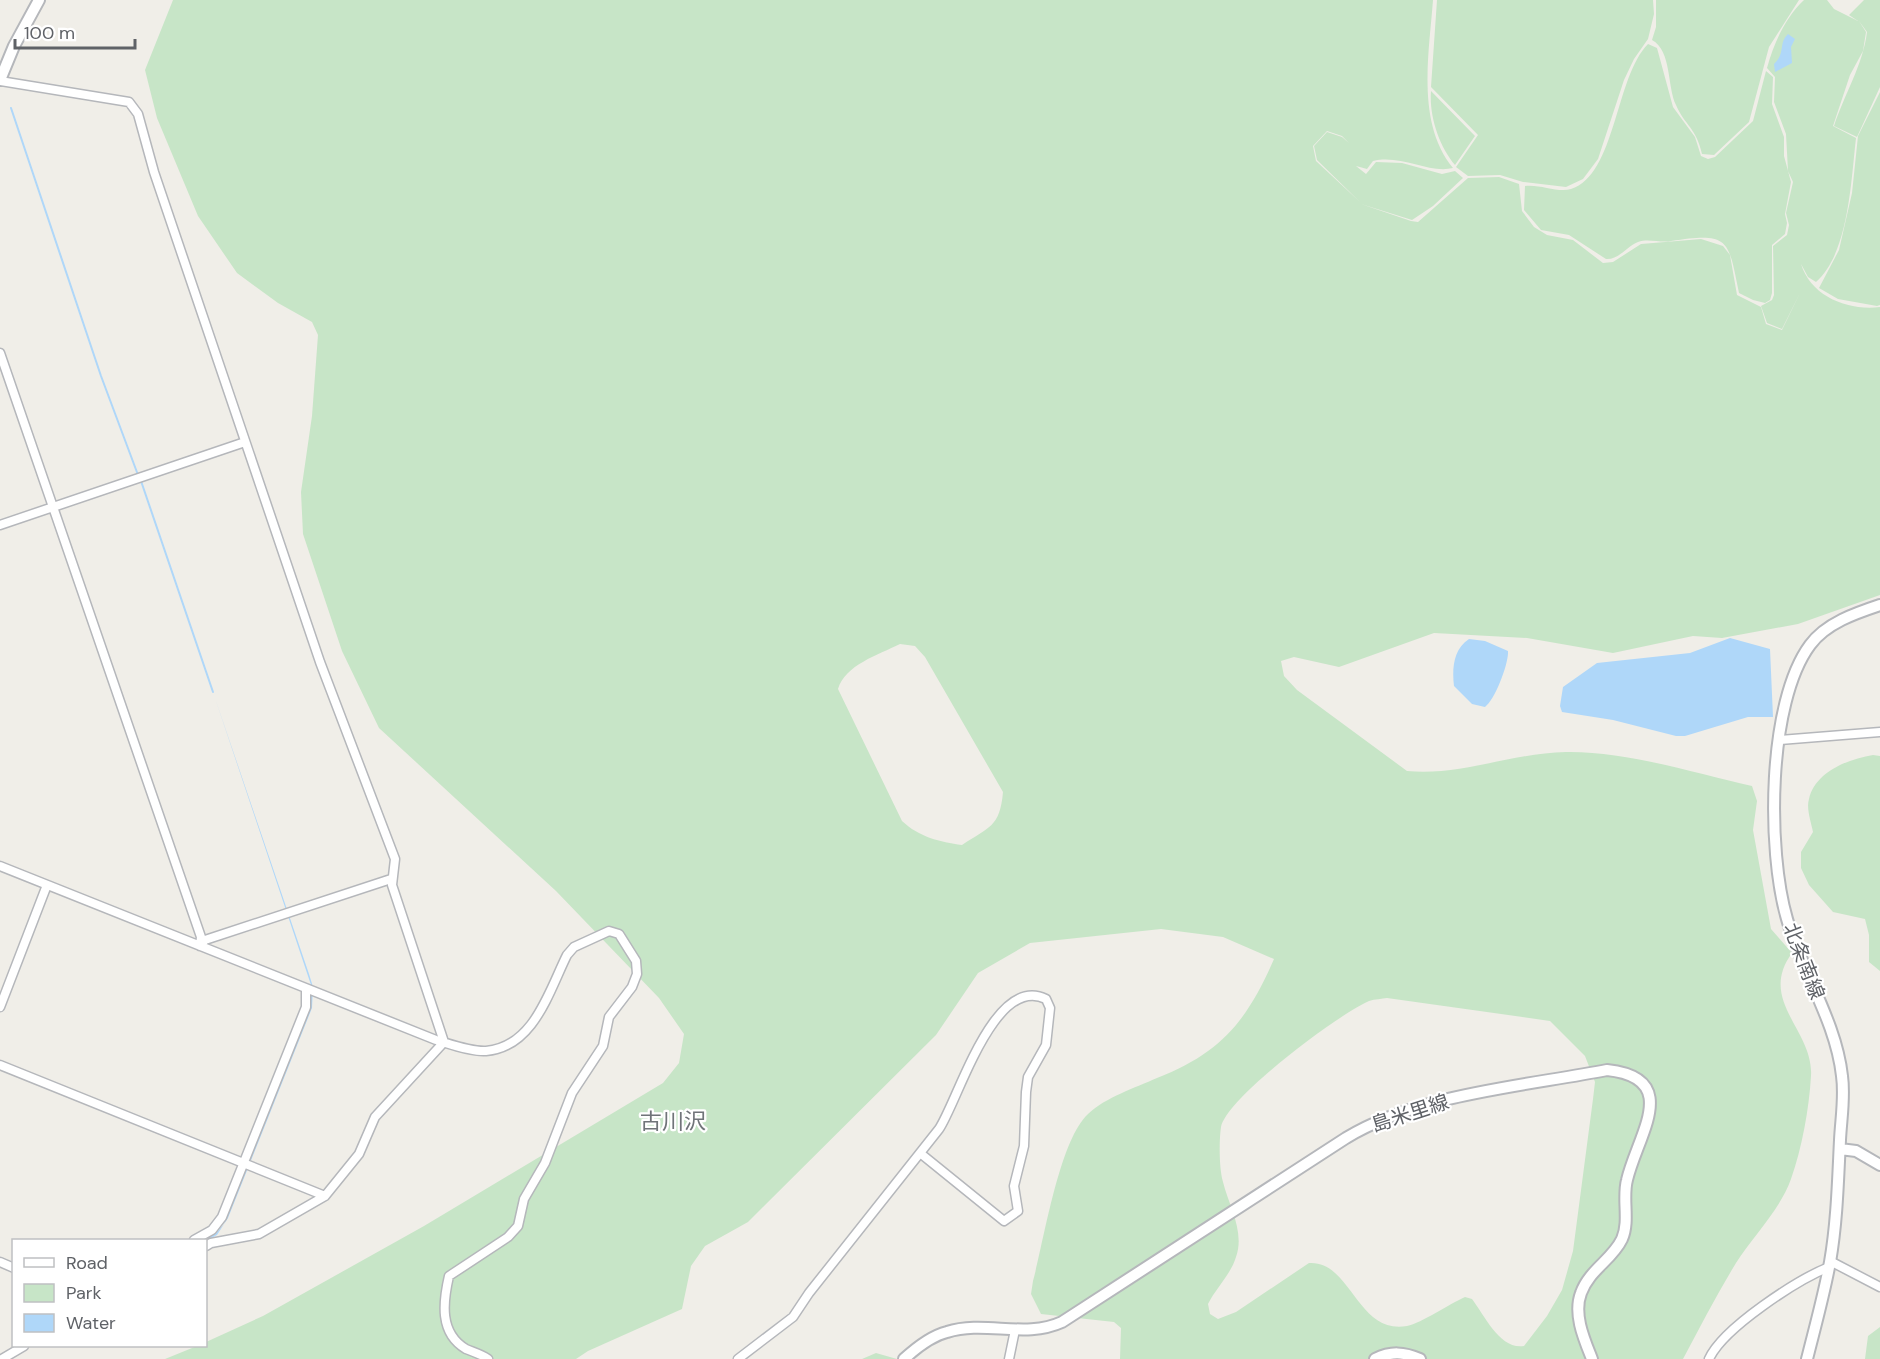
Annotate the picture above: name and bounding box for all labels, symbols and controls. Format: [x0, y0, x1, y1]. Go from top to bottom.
scale bar [15, 12, 135, 50]
text: 100 m [24, 21, 75, 45]
street label: 北条南線 [1778, 919, 1830, 1003]
street label: 島米里線 [1368, 1088, 1452, 1138]
district label: 古川沢 [640, 1107, 706, 1136]
legend [12, 1239, 207, 1347]
text: Road [66, 1251, 108, 1275]
text: Park [66, 1281, 102, 1305]
text: Water [66, 1311, 116, 1335]

